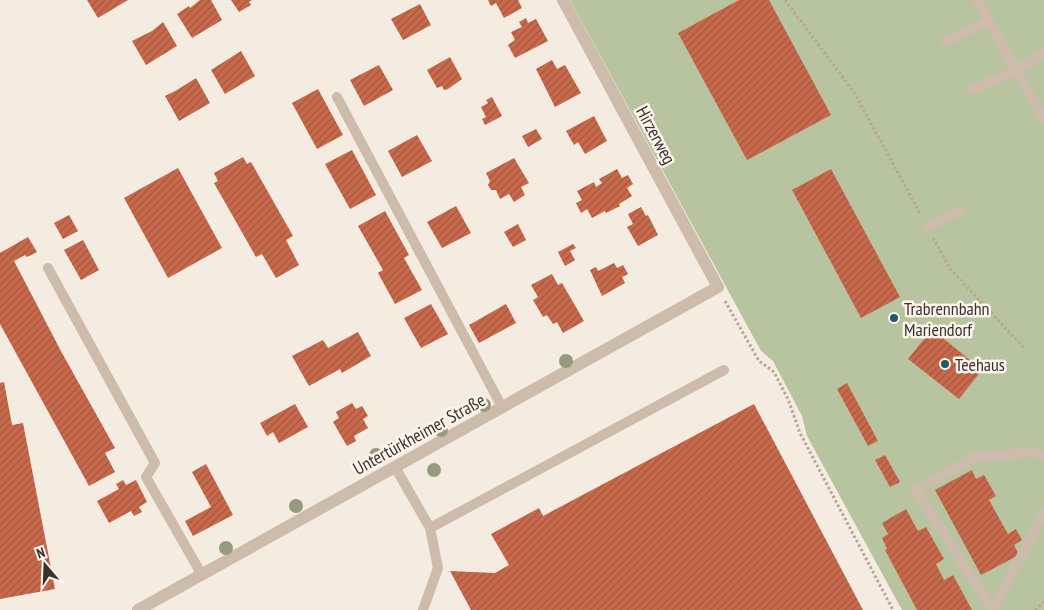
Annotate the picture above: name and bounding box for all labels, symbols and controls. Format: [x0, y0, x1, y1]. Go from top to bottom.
street label: Hirzerweg [631, 102, 681, 168]
place label: Trabrennbahn Mariendorf [904, 297, 989, 341]
marker: Trabrennbahn Mariendorf [888, 312, 900, 324]
place label: Teehaus [955, 353, 1005, 376]
marker: Teehaus [939, 358, 951, 370]
street label: Untertürkheimer Straße [349, 388, 489, 480]
north arrow [20, 540, 70, 590]
text: N [34, 543, 47, 562]

